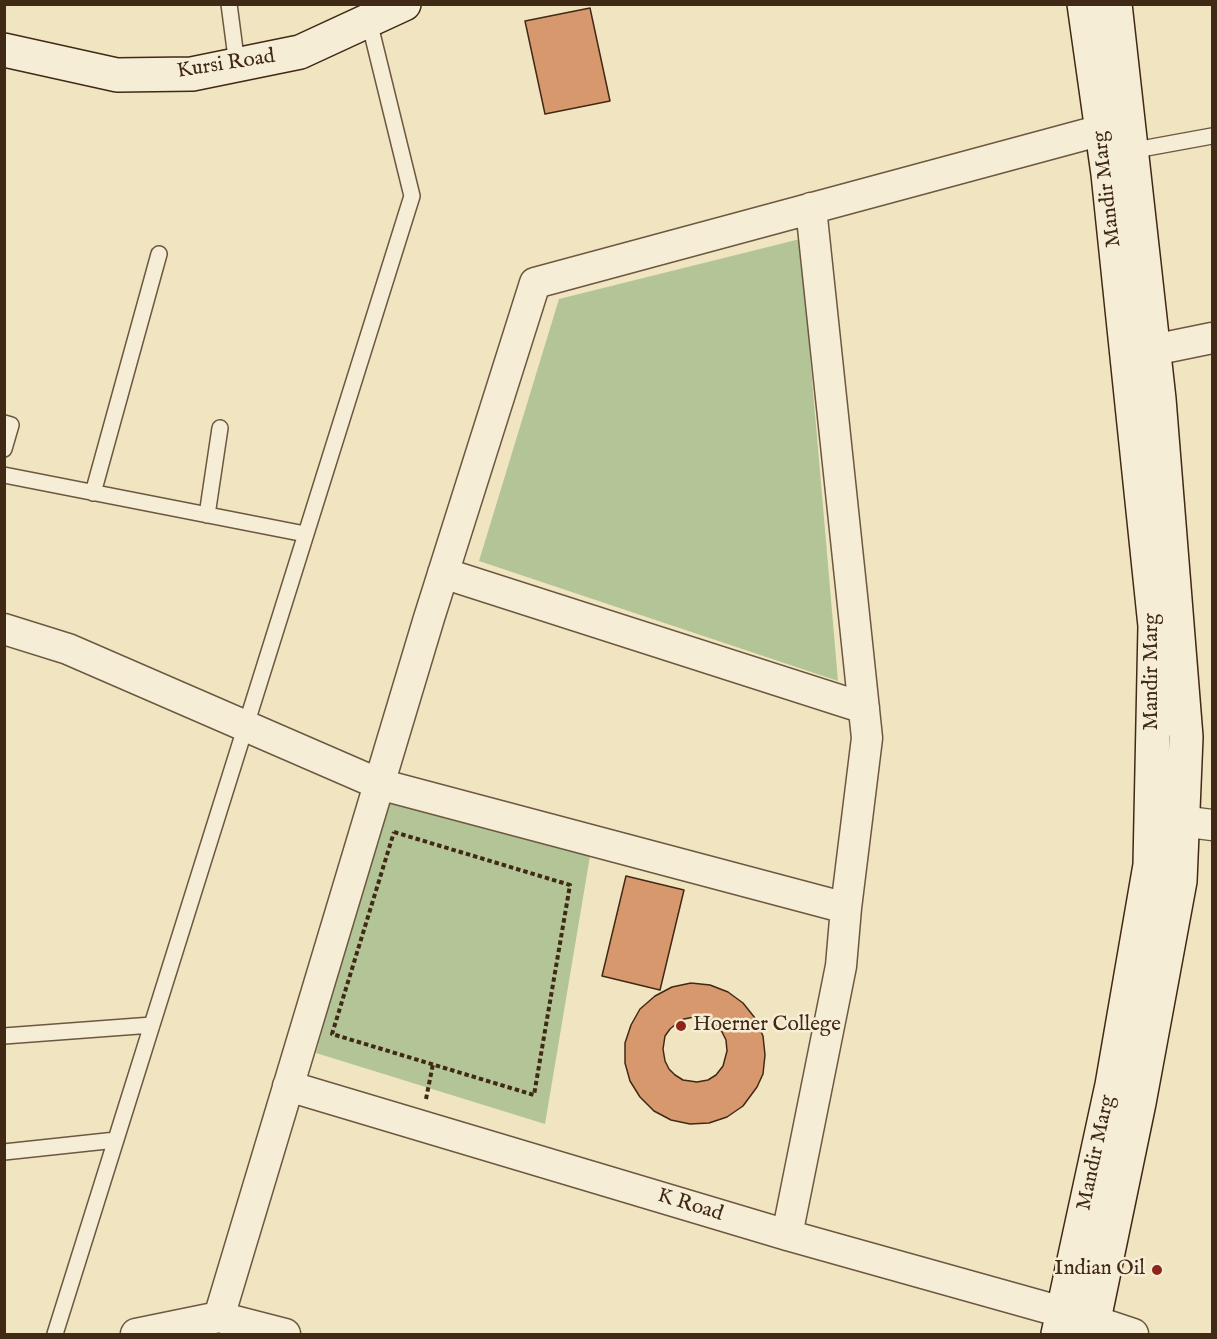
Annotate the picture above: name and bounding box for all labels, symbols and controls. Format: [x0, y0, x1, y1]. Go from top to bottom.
street label: Kursi Road [175, 45, 277, 85]
street label: Mandir Marg [1088, 129, 1128, 249]
street label: Mandir Marg [1140, 613, 1166, 731]
place label: Hoerner College [693, 1013, 841, 1039]
marker: Hoerner College [674, 1019, 688, 1033]
street label: Mandir Marg [1073, 1093, 1121, 1213]
street label: K Road [654, 1184, 726, 1228]
place label: Indian Oil [1054, 1257, 1145, 1283]
marker: Indian Oil [1150, 1263, 1164, 1277]

